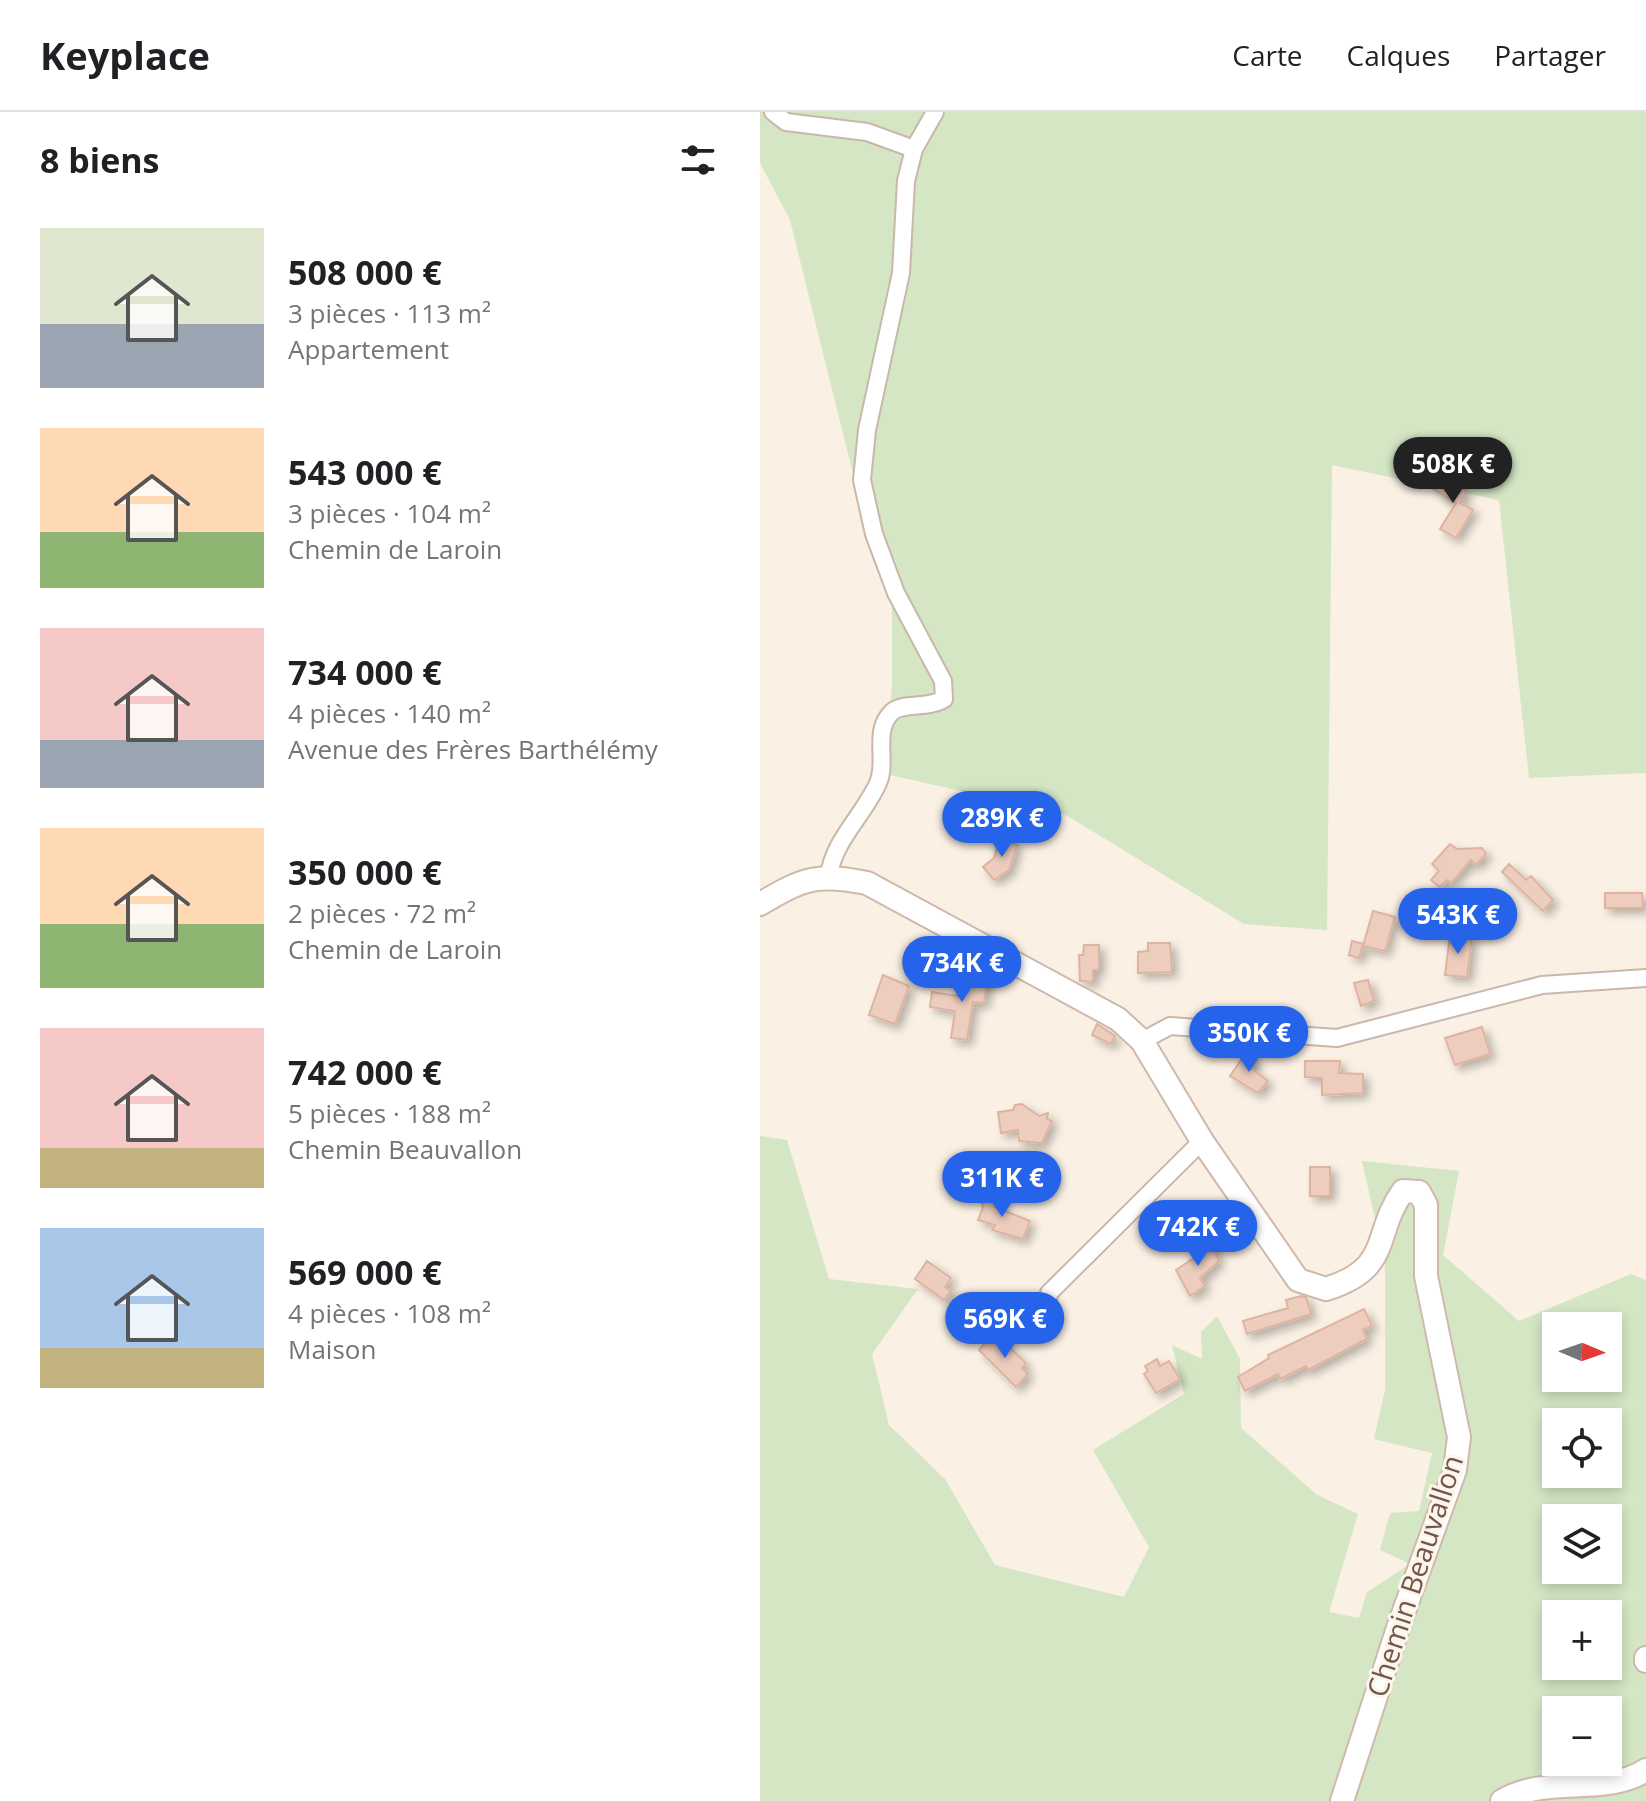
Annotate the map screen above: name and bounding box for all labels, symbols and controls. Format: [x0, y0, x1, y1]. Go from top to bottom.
text: Keyplace [40, 29, 210, 81]
text: Carte [1232, 36, 1303, 74]
text: Calques [1347, 36, 1450, 74]
text: Partager [1494, 36, 1606, 74]
text: 8 biens [40, 137, 160, 183]
icon: filters [676, 138, 720, 182]
text: 508 000 € [288, 249, 442, 295]
icon: home [104, 260, 200, 356]
text: 3 pièces · 113 m² [288, 295, 491, 331]
text: Appartement [288, 331, 449, 367]
pin: 508K € [1388, 437, 1518, 505]
text: 508K € [1411, 445, 1495, 481]
text: 543 000 € [288, 449, 442, 495]
icon: home [104, 460, 200, 556]
text: 3 pièces · 104 m² [288, 495, 491, 531]
text: Chemin de Laroin [288, 531, 502, 567]
text: 734 000 € [288, 649, 442, 695]
icon: home [104, 660, 200, 756]
text: 4 pièces · 140 m² [288, 695, 491, 731]
text: Avenue des Frères Barthélémy [288, 731, 658, 767]
pin: 289K € [937, 791, 1067, 859]
text: 289K € [960, 799, 1044, 835]
text: 350 000 € [288, 849, 442, 895]
icon: home [104, 860, 200, 956]
pin: 543K € [1393, 888, 1523, 956]
text: 2 pièces · 72 m² [288, 895, 476, 931]
text: 543K € [1416, 896, 1500, 932]
text: Chemin de Laroin [288, 931, 502, 967]
pin: 734K € [897, 936, 1027, 1004]
text: 734K € [920, 944, 1004, 980]
pin: 350K € [1184, 1006, 1314, 1074]
text: 350K € [1207, 1014, 1291, 1050]
text: 742 000 € [288, 1049, 442, 1095]
icon: home [104, 1060, 200, 1156]
text: 5 pièces · 188 m² [288, 1095, 491, 1131]
text: Chemin Beauvallon [288, 1131, 522, 1167]
pin: 311K € [937, 1151, 1067, 1219]
text: 311K € [960, 1159, 1044, 1195]
pin: 742K € [1133, 1200, 1263, 1268]
text: 742K € [1156, 1208, 1240, 1244]
text: 569 000 € [288, 1249, 442, 1295]
icon: home [104, 1260, 200, 1356]
pin: 569K € [940, 1292, 1070, 1360]
text: 4 pièces · 108 m² [288, 1295, 491, 1331]
text: 569K € [963, 1300, 1047, 1336]
north arrow [1542, 1312, 1622, 1392]
map controls [1542, 1312, 1622, 1776]
text: Maison [288, 1331, 376, 1367]
button: locate [1542, 1408, 1622, 1488]
street label: Chemin Beauvallon [1357, 1450, 1471, 1701]
button: layers [1542, 1504, 1622, 1584]
button: + [1542, 1600, 1622, 1680]
button: − [1542, 1696, 1622, 1776]

